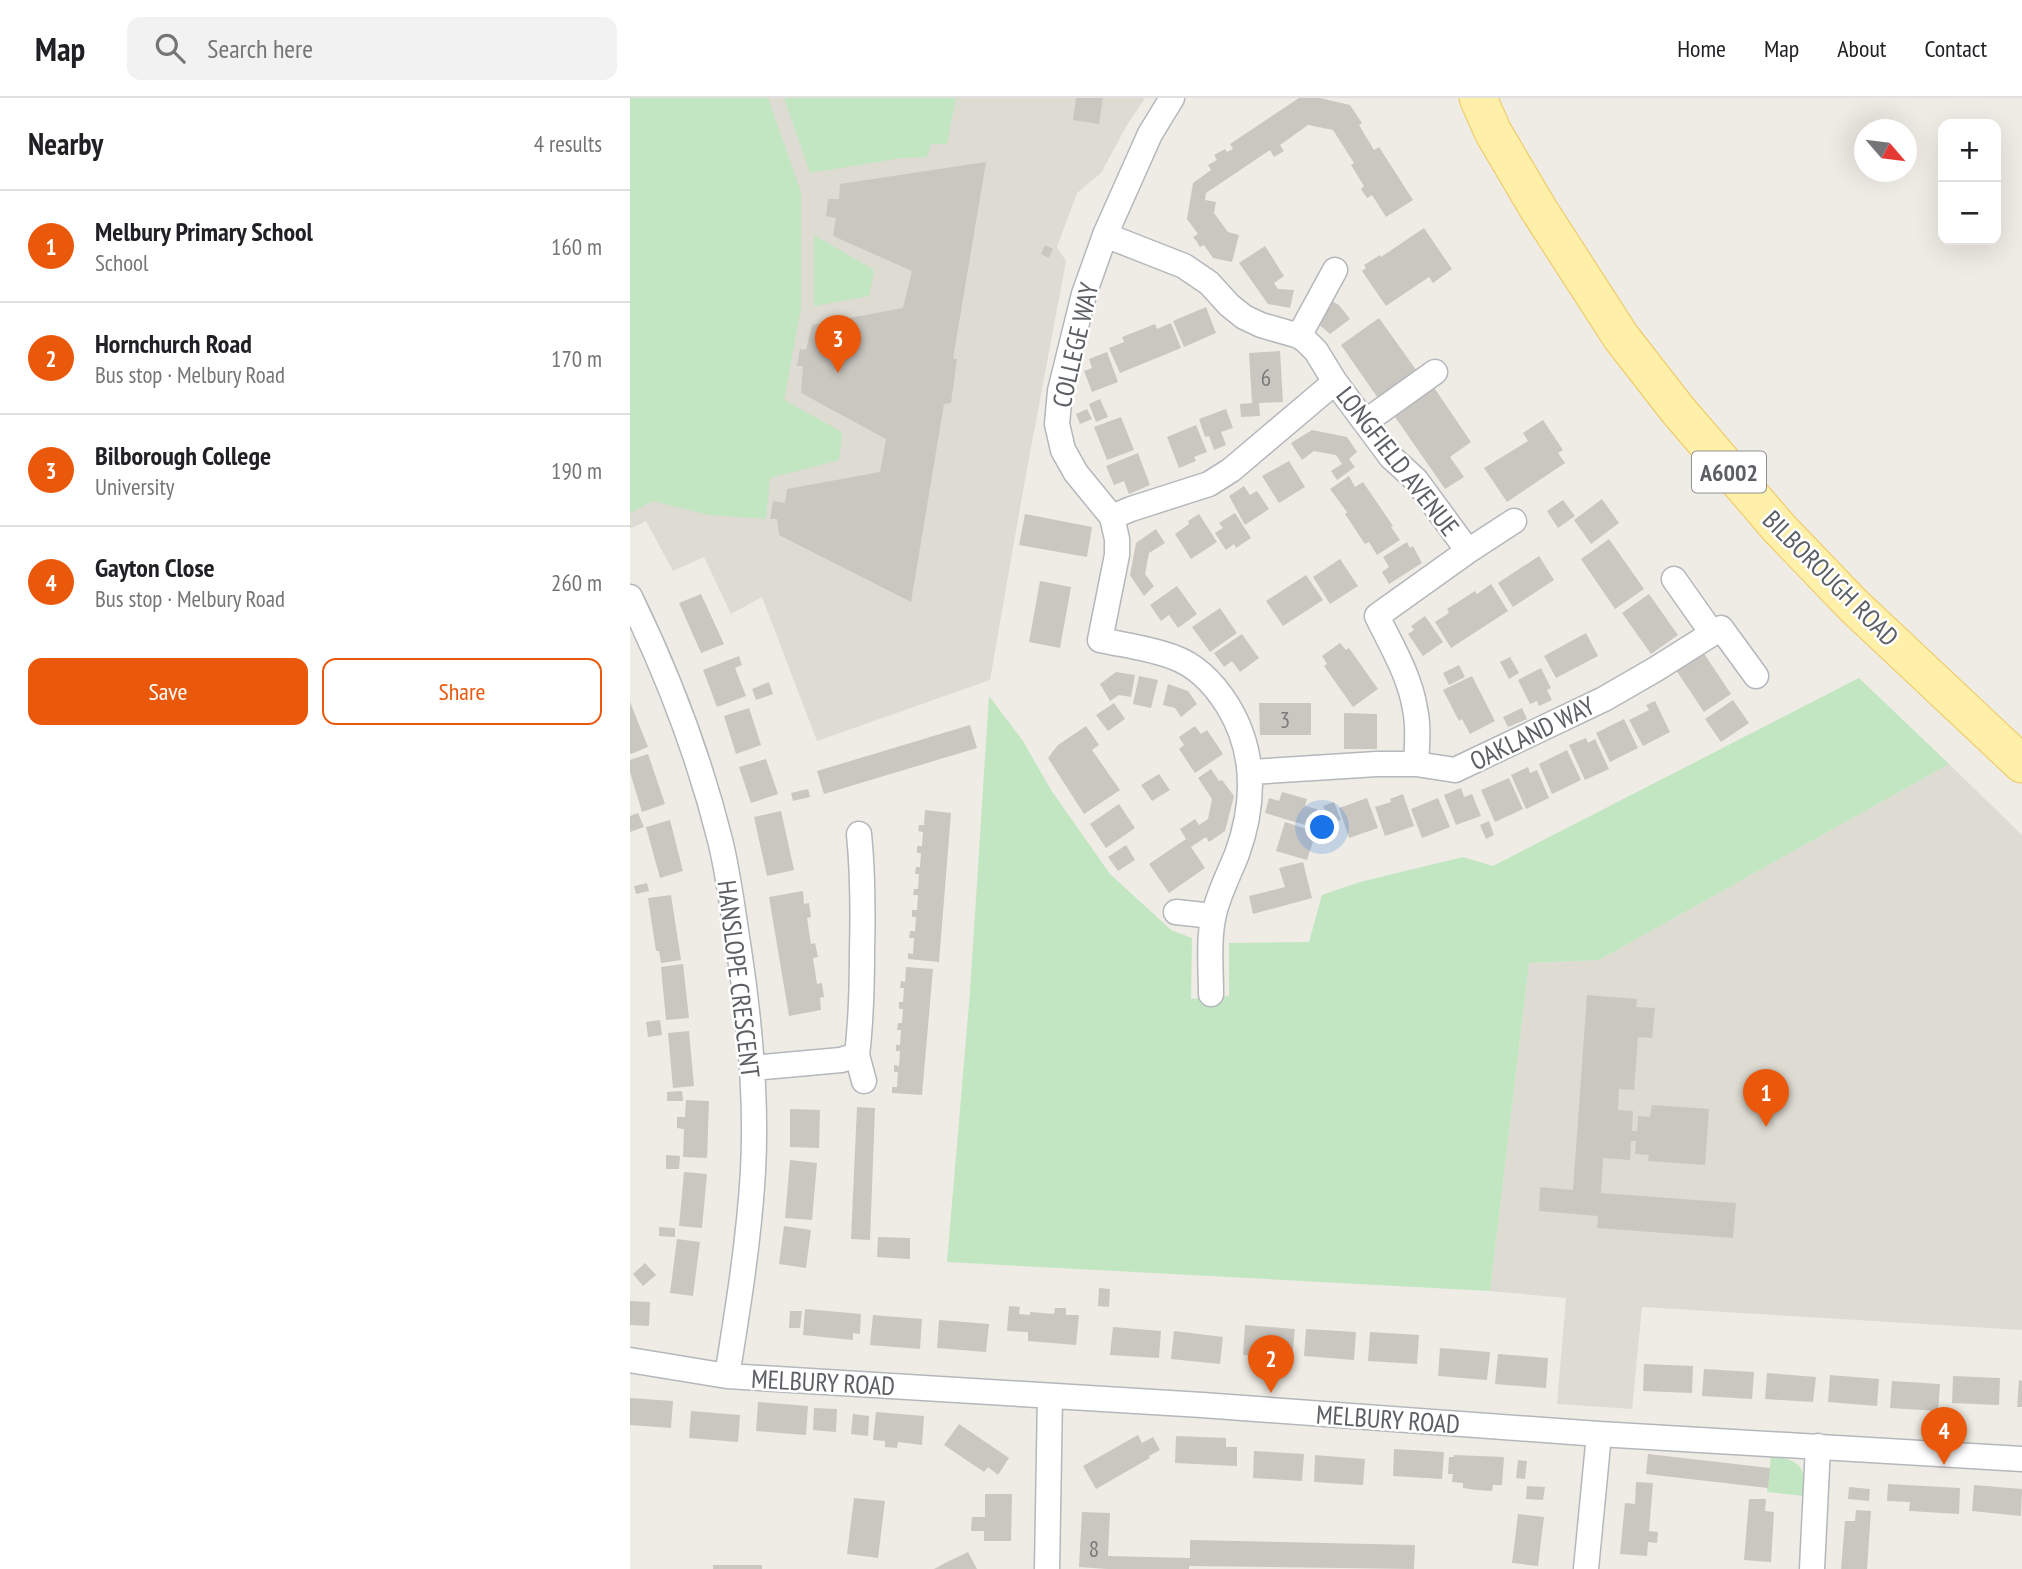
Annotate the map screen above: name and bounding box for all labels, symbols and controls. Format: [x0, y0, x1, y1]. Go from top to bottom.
search box [127, 17, 617, 80]
text: Map [35, 27, 85, 70]
icon: search [151, 29, 189, 67]
text: Search here [207, 32, 313, 65]
text: Home [1677, 33, 1726, 64]
text: Map [1764, 33, 1799, 64]
text: About [1837, 33, 1886, 64]
text: Contact [1924, 33, 1987, 64]
north arrow [1854, 119, 1917, 182]
map controls [1938, 119, 2001, 245]
button: + [1938, 119, 2001, 182]
text: Nearby [28, 124, 103, 163]
text: 4 results [534, 129, 602, 158]
button: − [1938, 182, 2001, 245]
text: Melbury Primary School [95, 215, 313, 248]
text: 1 [46, 232, 57, 261]
text: 160 m [551, 232, 602, 261]
text: School [95, 248, 148, 277]
street label: COLLEGE WAY [1045, 279, 1105, 411]
pin: 3 [815, 315, 861, 373]
text: Hornchurch Road [95, 327, 252, 360]
text: 2 [46, 344, 57, 373]
text: 170 m [551, 344, 602, 373]
text: Bus stop · Melbury Road [95, 360, 285, 389]
house number: 6 [1261, 363, 1271, 392]
street label: LONGFIELD AVENUE [1329, 380, 1467, 542]
text: Bilborough College [95, 439, 271, 472]
road number: A6002 [1692, 452, 1766, 492]
text: 3 [46, 456, 57, 485]
text: 190 m [551, 456, 602, 485]
text: University [95, 472, 174, 501]
street label: BILBOROUGH ROAD [1756, 503, 1906, 653]
text: Gayton Close [95, 551, 215, 584]
text: 4 [46, 568, 57, 597]
text: 260 m [551, 568, 602, 597]
text: Bus stop · Melbury Road [95, 584, 285, 613]
button: Save [28, 658, 308, 725]
button: Share [322, 658, 602, 725]
street label: OAKLAND WAY [1464, 689, 1600, 777]
house number: 3 [1280, 705, 1290, 734]
your location [1305, 810, 1339, 844]
street label: HANSLOPE CRESCENT [711, 878, 768, 1080]
pin: 1 [1743, 1069, 1789, 1127]
pin: 2 [1248, 1335, 1294, 1393]
street label: MELBURY ROAD [750, 1362, 896, 1402]
street label: MELBURY ROAD [1315, 1398, 1461, 1440]
pin: 4 [1921, 1407, 1967, 1465]
house number: 8 [1089, 1534, 1099, 1563]

